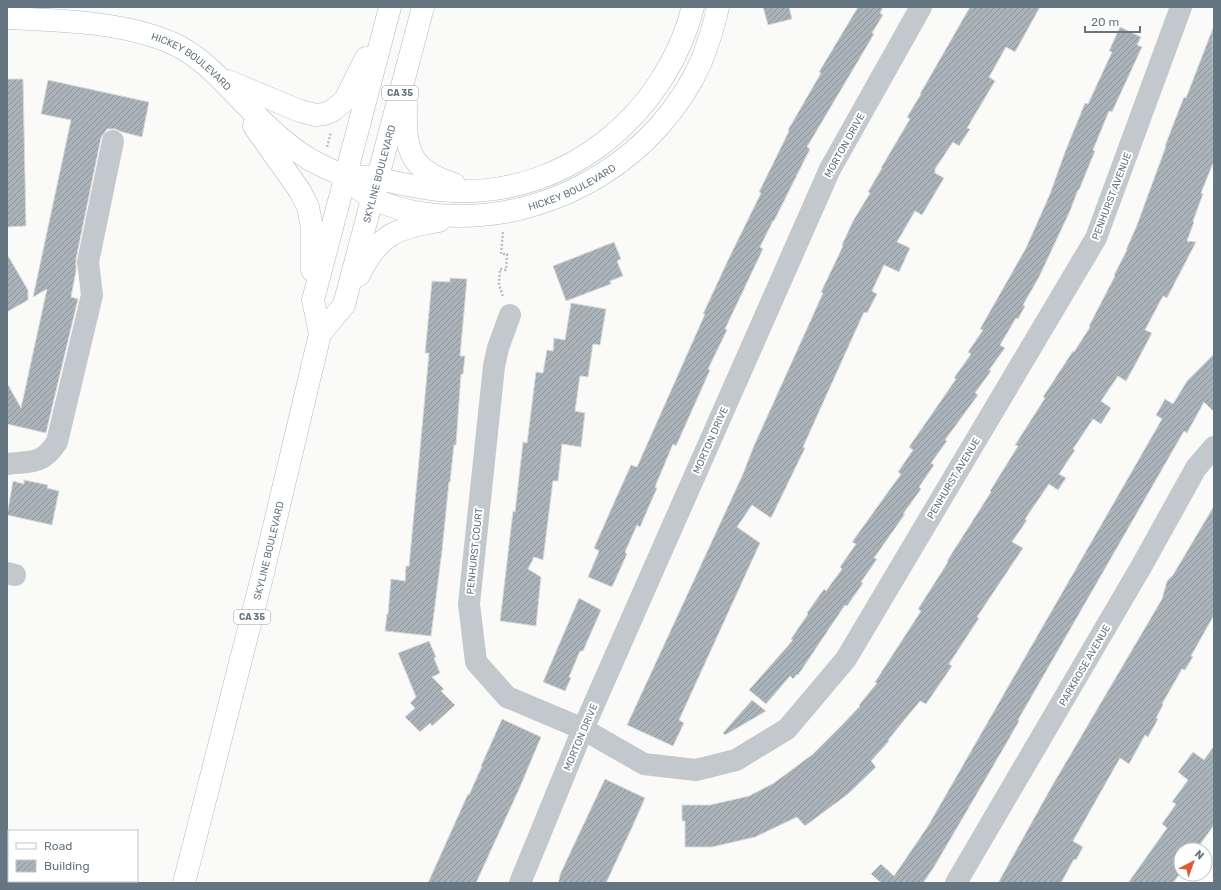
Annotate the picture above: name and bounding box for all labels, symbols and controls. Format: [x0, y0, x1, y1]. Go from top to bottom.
scale bar [1085, 8, 1140, 34]
text: 20 m [1091, 15, 1119, 29]
street label: HICKEY BOULEVARD [150, 31, 233, 93]
road number: CA 35 [382, 86, 418, 100]
street label: MORTON DRIVE [822, 111, 868, 180]
street label: SKYLINE BOULEVARD [361, 124, 399, 224]
street label: PENHURST AVENUE [1090, 151, 1134, 242]
street label: HICKEY BOULEVARD [527, 162, 618, 213]
street label: MORTON DRIVE [691, 405, 731, 476]
street label: PENHURST AVENUE [925, 436, 983, 521]
street label: SKYLINE BOULEVARD [251, 500, 287, 601]
street label: PENHURST COURT [464, 507, 486, 595]
road number: CA 35 [234, 610, 270, 624]
street label: PARKROSE AVENUE [1057, 623, 1113, 708]
street label: MORTON DRIVE [561, 702, 600, 773]
legend [8, 830, 138, 882]
text: Road [44, 839, 72, 853]
north arrow [1173, 842, 1213, 882]
text: N [1192, 847, 1207, 862]
text: Building [44, 859, 90, 873]

